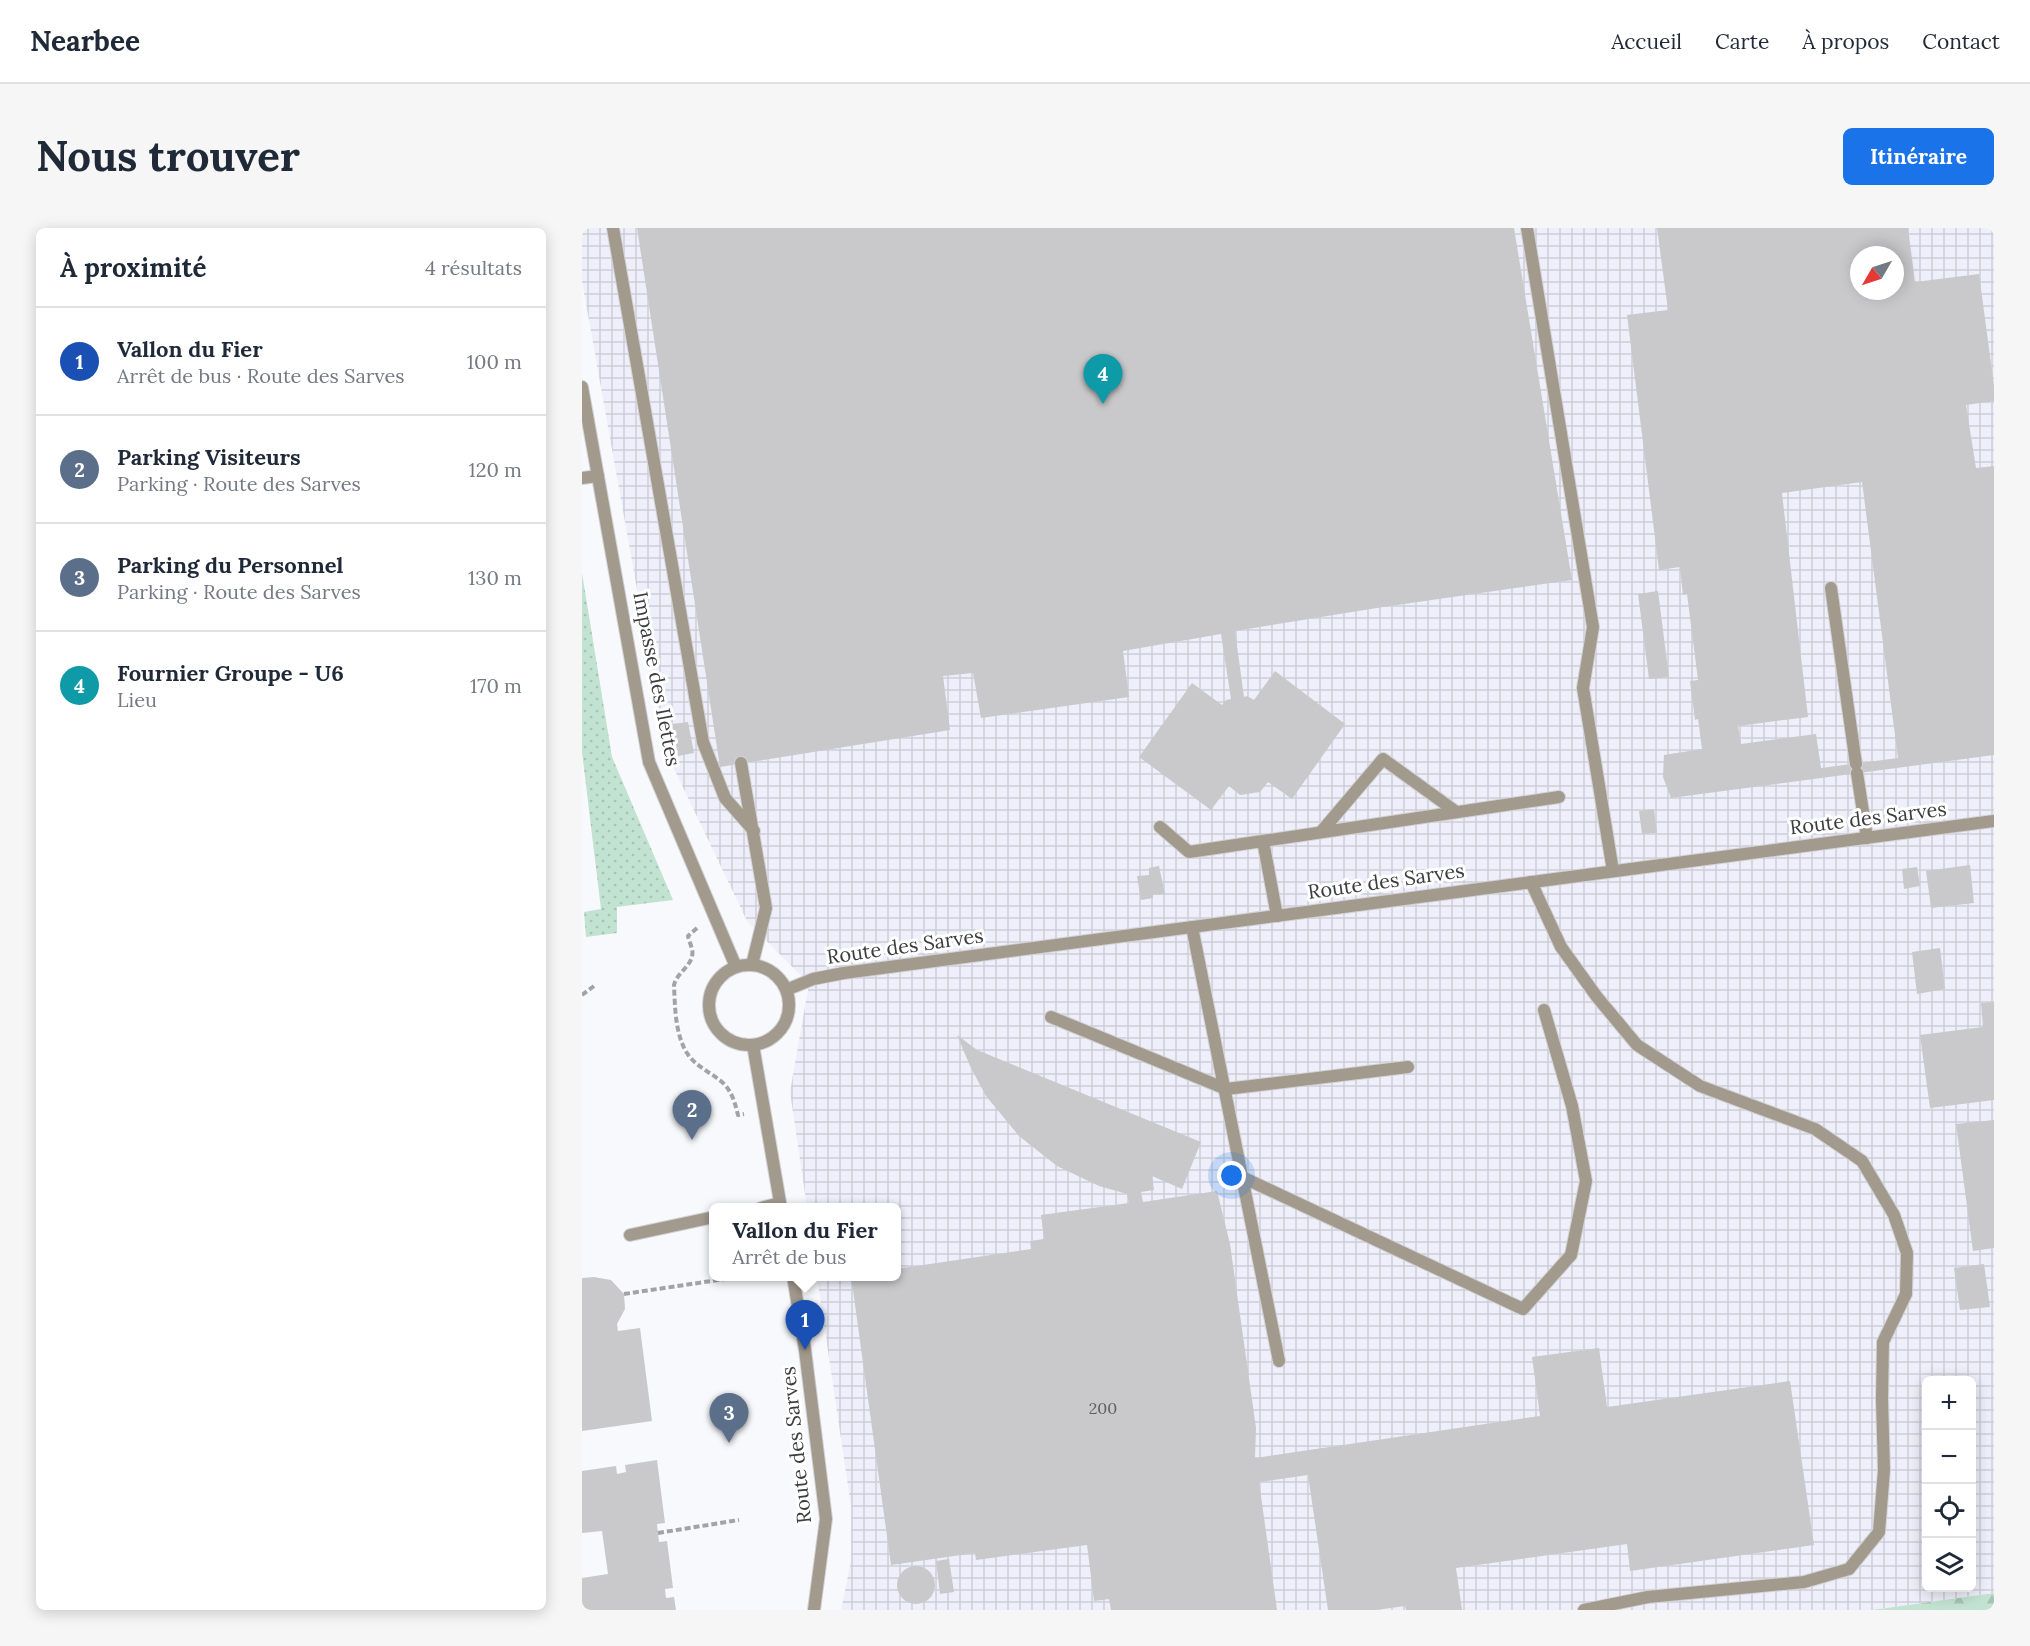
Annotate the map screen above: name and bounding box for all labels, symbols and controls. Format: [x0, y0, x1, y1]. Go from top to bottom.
text: Nearbee [30, 23, 140, 59]
text: Accueil [1611, 28, 1682, 55]
text: Carte [1715, 28, 1769, 55]
text: À propos [1802, 28, 1889, 55]
text: Contact [1922, 28, 2000, 55]
button: Itinéraire [1843, 128, 1994, 185]
text: Nous trouver [36, 129, 300, 183]
north arrow [1850, 246, 1904, 300]
text: À proximité [60, 251, 206, 284]
text: 4 résultats [425, 255, 522, 280]
text: Vallon du Fier [117, 335, 263, 363]
text: 1 [75, 349, 84, 374]
text: 100 m [467, 349, 522, 374]
pin: 4 [1084, 354, 1122, 404]
text: Arrêt de bus · Route des Sarves [117, 363, 405, 388]
text: Parking Visiteurs [117, 443, 301, 471]
text: 2 [74, 457, 85, 482]
text: 120 m [468, 457, 522, 482]
text: Parking · Route des Sarves [117, 471, 361, 496]
text: Parking du Personnel [117, 551, 343, 579]
text: 3 [74, 565, 85, 590]
text: 130 m [468, 565, 522, 590]
text: Parking · Route des Sarves [117, 579, 361, 604]
street label: Impasse des Ilettes [628, 590, 687, 768]
text: Fournier Groupe - U6 [117, 659, 344, 687]
text: 4 [74, 673, 85, 698]
text: 170 m [470, 673, 522, 698]
text: Lieu [117, 687, 157, 712]
street label: Route des Sarves [1788, 795, 1948, 840]
street label: Route des Sarves [1306, 857, 1466, 904]
street label: Route des Sarves [825, 922, 985, 969]
pin: 2 [672, 1090, 712, 1140]
your location [1217, 1161, 1246, 1190]
popup [709, 1203, 901, 1281]
text: Vallon du Fier [732, 1216, 878, 1244]
text: Arrêt de bus [732, 1244, 846, 1269]
pin: 1 [786, 1300, 824, 1350]
street label: Route des Sarves [775, 1365, 816, 1525]
map controls [1922, 1376, 1976, 1592]
button: + [1922, 1376, 1976, 1430]
pin: 3 [710, 1394, 748, 1443]
house number: 200 [1089, 1398, 1117, 1418]
button: − [1922, 1430, 1976, 1484]
button: locate [1922, 1484, 1976, 1538]
button: layers [1922, 1538, 1976, 1592]

